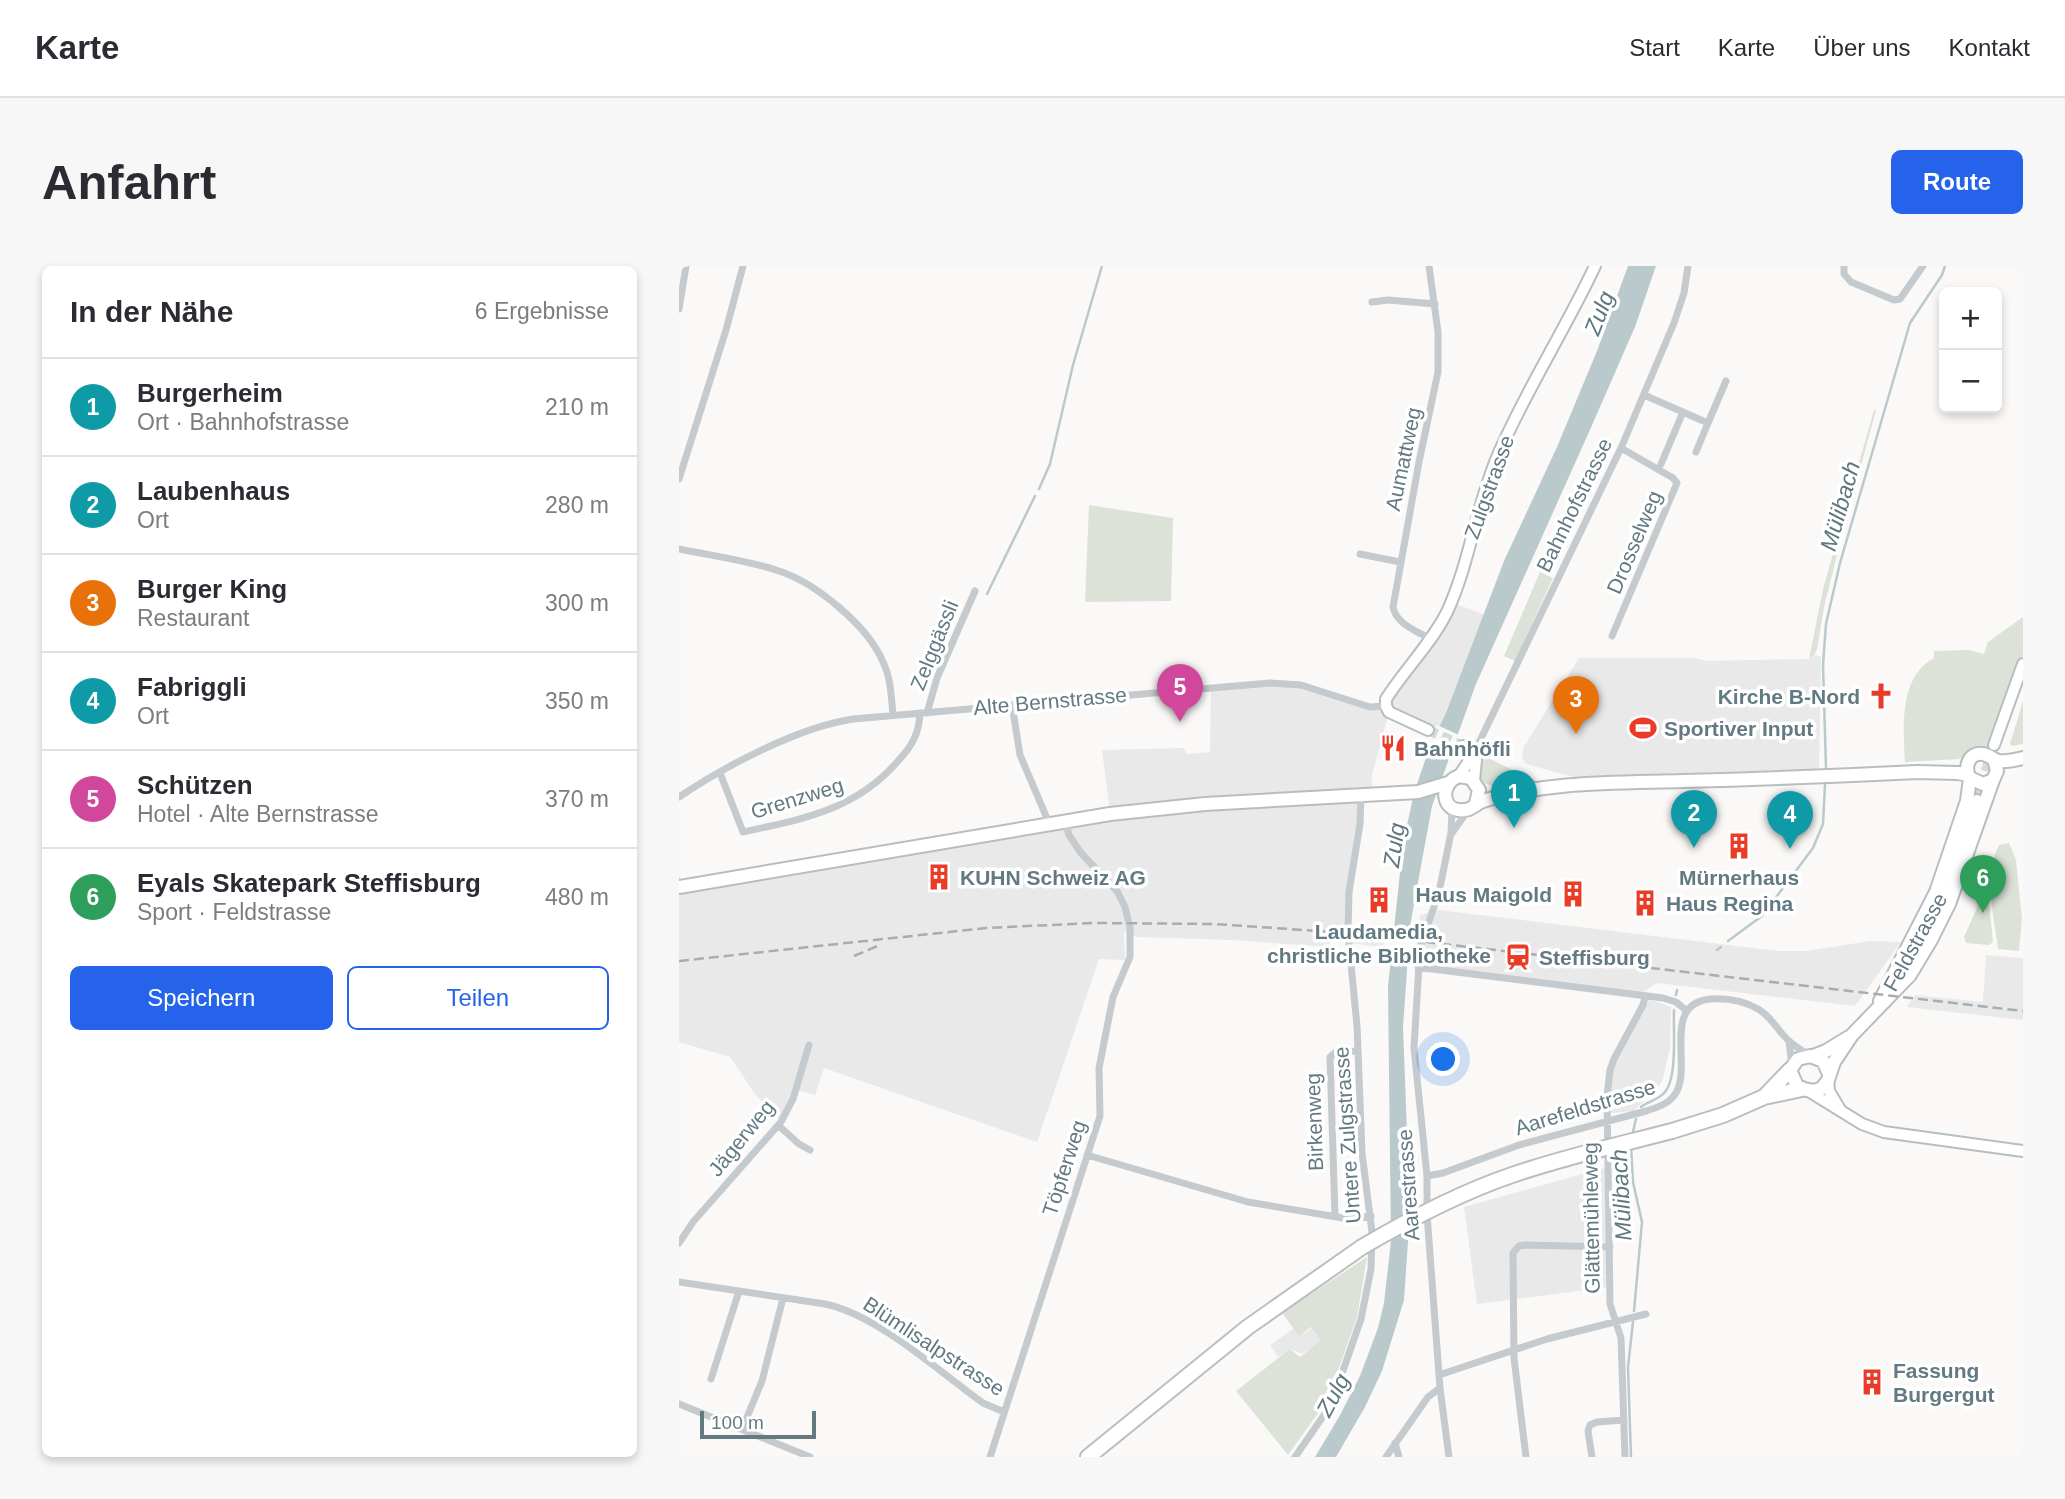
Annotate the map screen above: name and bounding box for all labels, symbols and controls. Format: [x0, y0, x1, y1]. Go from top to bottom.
text: Karte [35, 29, 119, 66]
text: Start [1629, 34, 1680, 61]
text: Karte [1718, 34, 1775, 61]
text: Über uns [1813, 34, 1911, 61]
text: Kontakt [1949, 34, 2030, 61]
button: Route [1891, 150, 2023, 214]
text: Anfahrt [42, 155, 216, 209]
water label: Zulg [1578, 287, 1619, 339]
map controls [1939, 287, 2002, 413]
button: + [1939, 287, 2002, 350]
text: In der Nähe [70, 295, 233, 328]
text: 6 Ergebnisse [475, 298, 609, 324]
button: − [1939, 350, 2002, 413]
text: Burgerheim [137, 378, 283, 408]
text: 1 [87, 394, 99, 420]
text: 210 m [545, 394, 609, 420]
street label: Aumattweg [1381, 405, 1425, 513]
text: Ort · Bahnhofstrasse [137, 409, 349, 435]
street label: Zulgstrasse [1460, 432, 1518, 542]
street label: Bahnhofstrasse [1532, 434, 1616, 576]
water label: Mülibach [1815, 458, 1865, 554]
text: Laubenhaus [137, 476, 290, 506]
street label: Drosselweg [1602, 487, 1666, 597]
text: 2 [87, 492, 99, 518]
text: 280 m [545, 492, 609, 518]
text: Ort [137, 507, 169, 533]
text: Burger King [137, 574, 287, 604]
text: 3 [87, 590, 99, 616]
text: 300 m [545, 590, 609, 616]
street label: Zelggässli [906, 597, 962, 693]
text: Restaurant [137, 605, 250, 631]
pin: 5 [1157, 664, 1203, 722]
text: Fabriggli [137, 672, 247, 702]
pin: 3 [1553, 676, 1599, 734]
church icon: Kirche B-Nord [1866, 681, 1896, 711]
street label: Alte Bernstrasse [972, 683, 1128, 719]
place label: Kirche B-Nord [1718, 685, 1860, 708]
text: 4 [87, 688, 99, 714]
text: 350 m [545, 688, 609, 714]
text: Ort [137, 703, 169, 729]
sports icon: Sportiver Input [1628, 713, 1658, 743]
place label: Sportiver Input [1664, 717, 1813, 740]
restaurant icon: Bahnhöfli [1378, 733, 1408, 763]
place label: Bahnhöfli [1414, 737, 1511, 760]
text: Schützen [137, 770, 253, 800]
pin: 1 [1491, 770, 1537, 828]
street label: Grenzweg [748, 773, 846, 823]
text: 5 [87, 786, 99, 812]
text: 370 m [545, 786, 609, 812]
pin: 2 [1671, 790, 1717, 848]
pin: 4 [1767, 791, 1813, 849]
text: Hotel · Alte Bernstrasse [137, 801, 379, 827]
water label: Zulg [1378, 821, 1410, 870]
building icon: Mürnerhaus [1724, 831, 1754, 861]
pin: 6 [1960, 855, 2006, 913]
building icon: KUHN Schweiz AG [924, 862, 954, 892]
place label: KUHN Schweiz AG [960, 866, 1146, 889]
place label: Mürnerhaus [1679, 866, 1799, 889]
text: Eyals Skatepark Steffisburg [137, 868, 481, 898]
building icon: Haus Maigold [1558, 879, 1588, 909]
place label: Haus Maigold [1415, 883, 1552, 906]
text: 6 [87, 884, 99, 910]
text: 480 m [545, 884, 609, 910]
building icon: Laudamedia, christliche Bibliotheke [1364, 885, 1394, 915]
building icon: Haus Regina [1630, 888, 1660, 918]
street label: Feldstrasse [1879, 889, 1951, 995]
place label: Haus Regina [1666, 892, 1794, 915]
text: Sport · Feldstrasse [137, 899, 331, 925]
place label: Laudamedia, christliche Bibliotheke [1267, 920, 1491, 967]
station icon: Steffisburg [1503, 942, 1533, 972]
place label: Steffisburg [1539, 946, 1650, 969]
button: Speichern [70, 966, 333, 1030]
button: Teilen [347, 966, 609, 1030]
your location [1426, 1042, 1460, 1076]
street label: Untere Zulgstrasse [1329, 1046, 1365, 1224]
street label: Birkenweg [1301, 1073, 1327, 1171]
street label: Aarefeldstrasse [1512, 1075, 1658, 1139]
street label: Jägerweg [703, 1095, 779, 1181]
street label: Töpferweg [1038, 1117, 1090, 1219]
street label: Aarestrasse [1393, 1128, 1423, 1242]
street label: Glättemühleweg [1578, 1142, 1604, 1294]
water label: Mülibach [1606, 1148, 1636, 1242]
street label: Blümlisalpstrasse [859, 1292, 1009, 1400]
place label: Fassung Burgergut [1893, 1359, 1995, 1406]
building icon: Fassung Burgergut [1857, 1367, 1887, 1397]
water label: Zulg [1311, 1369, 1355, 1422]
scale bar [700, 1408, 815, 1440]
text: 100 m [711, 1412, 764, 1433]

